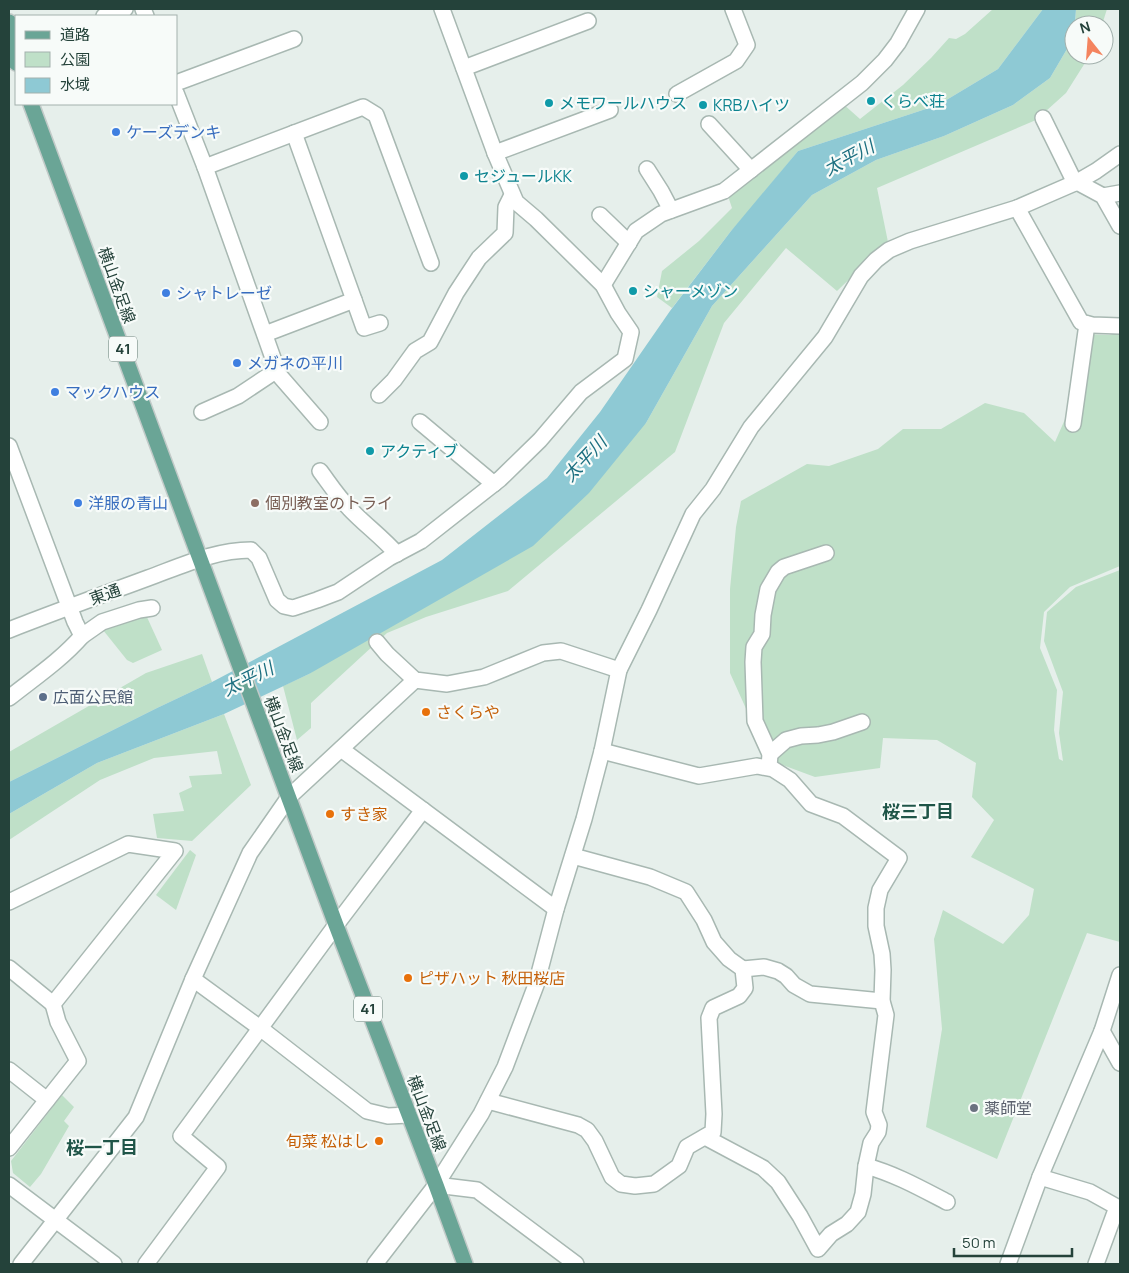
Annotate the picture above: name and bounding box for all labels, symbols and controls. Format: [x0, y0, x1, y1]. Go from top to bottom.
legend [15, 15, 178, 105]
north arrow [1064, 15, 1114, 65]
text: N [1077, 17, 1093, 38]
text: 道路 [60, 24, 90, 45]
text: 公園 [60, 49, 90, 70]
text: 水域 [60, 74, 90, 95]
place label: くらべ荘 [881, 90, 945, 112]
place label: メモワールハウス [559, 92, 687, 114]
place label: KRBハイツ [713, 94, 790, 116]
marker: くらべ荘 [865, 95, 877, 107]
marker: メモワールハウス [543, 97, 555, 109]
marker: KRBハイツ [697, 99, 709, 111]
place label: ケーズデンキ [126, 121, 221, 143]
marker: ケーズデンキ [110, 126, 122, 138]
water label: 太平川 [819, 133, 880, 180]
place label: セジュールKK [474, 165, 572, 187]
marker: セジュールKK [458, 170, 470, 182]
street label: 横山金足線 [93, 244, 141, 326]
place label: シャーメゾン [643, 280, 738, 302]
place label: シャトレーゼ [176, 282, 272, 304]
marker: シャーメゾン [627, 285, 639, 297]
marker: シャトレーゼ [160, 287, 172, 299]
road number: 41 [109, 336, 137, 362]
place label: メガネの平川 [247, 352, 343, 374]
marker: メガネの平川 [231, 357, 243, 369]
place label: マックハウス [65, 381, 160, 403]
marker: マックハウス [49, 386, 61, 398]
water label: 太平川 [557, 429, 613, 486]
place label: アクティブ [380, 440, 458, 462]
marker: アクティブ [364, 445, 376, 457]
place label: 洋服の青山 [88, 492, 168, 514]
place label: 個別教室のトライ [265, 492, 393, 514]
marker: 洋服の青山 [72, 497, 84, 509]
marker: 個別教室のトライ [249, 497, 261, 509]
street label: 東通 [86, 578, 124, 610]
water label: 太平川 [218, 655, 279, 701]
place label: 広面公民館 [53, 686, 133, 708]
marker: 広面公民館 [37, 691, 49, 703]
street label: 横山金足線 [259, 693, 309, 775]
place label: さくらや [436, 701, 500, 723]
marker: さくらや [420, 706, 432, 718]
district label: 桜三丁目 [882, 799, 954, 823]
place label: すき家 [340, 803, 388, 825]
marker: すき家 [324, 808, 336, 820]
place label: ピザハット 秋田桜店 [418, 967, 565, 989]
marker: ピザハット 秋田桜店 [402, 972, 414, 984]
road number: 41 [354, 996, 382, 1022]
street label: 横山金足線 [402, 1072, 452, 1154]
place label: 薬師堂 [984, 1097, 1032, 1119]
marker: 薬師堂 [968, 1102, 980, 1114]
place label: 旬菜 松はし [286, 1130, 369, 1152]
district label: 桜一丁目 [66, 1135, 138, 1159]
marker: 旬菜 松はし [373, 1135, 385, 1147]
scale bar [954, 1226, 1072, 1258]
text: 50 m [962, 1232, 996, 1253]

